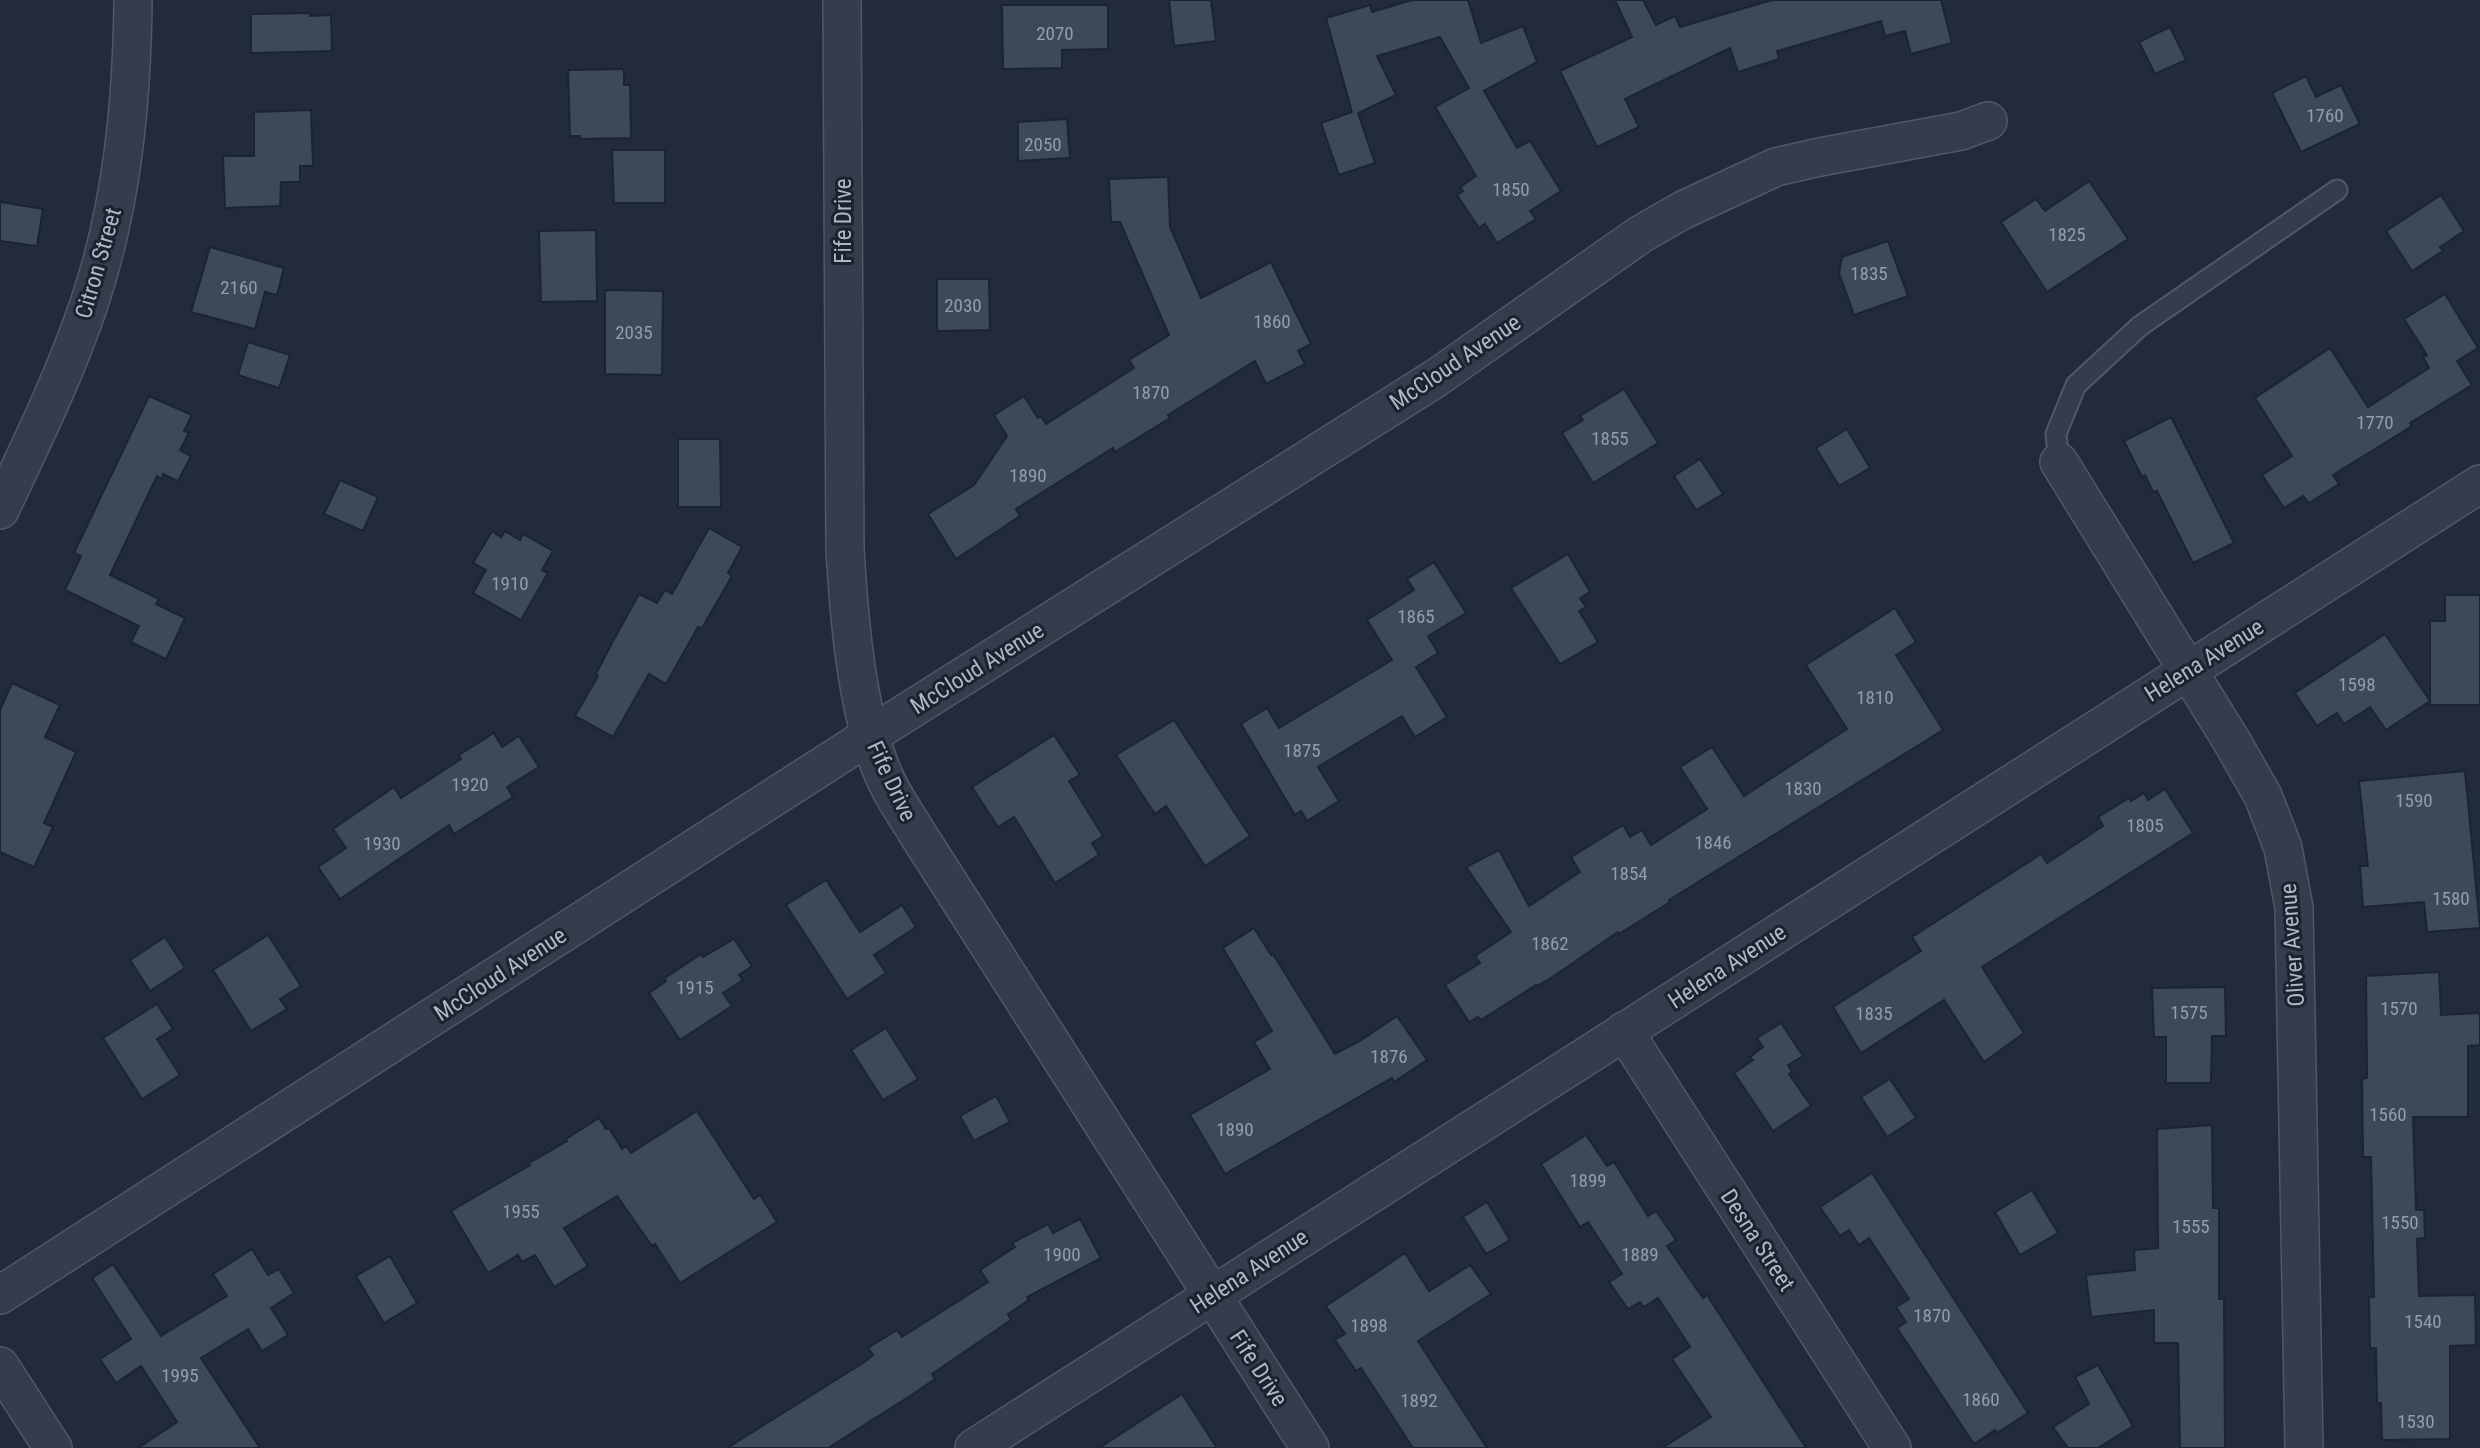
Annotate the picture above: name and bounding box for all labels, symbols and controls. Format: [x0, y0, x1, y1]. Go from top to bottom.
house number: 2070 [1036, 22, 1074, 45]
house number: 1760 [2306, 104, 2344, 127]
house number: 2050 [1024, 133, 1062, 156]
street label: Fife Drive [830, 178, 857, 264]
house number: 1850 [1492, 178, 1530, 201]
street label: Citron Street [70, 205, 127, 322]
house number: 1825 [2048, 223, 2086, 246]
house number: 1835 [1850, 262, 1888, 285]
house number: 2160 [220, 276, 258, 299]
house number: 2030 [944, 294, 982, 317]
street label: McCloud Avenue [1385, 309, 1526, 416]
house number: 1860 [1253, 310, 1291, 333]
house number: 2035 [615, 321, 653, 344]
house number: 1870 [1132, 381, 1170, 404]
house number: 1770 [2356, 411, 2394, 434]
house number: 1855 [1591, 427, 1629, 450]
house number: 1890 [1009, 464, 1047, 487]
house number: 1910 [491, 572, 529, 595]
house number: 1865 [1397, 605, 1435, 628]
street label: Helena Avenue [2140, 613, 2269, 708]
street label: McCloud Avenue [906, 617, 1049, 720]
house number: 1598 [2338, 673, 2376, 696]
house number: 1810 [1856, 686, 1894, 709]
street label: Fife Drive [861, 737, 922, 826]
house number: 1875 [1283, 739, 1321, 762]
house number: 1920 [451, 773, 489, 796]
house number: 1830 [1784, 777, 1822, 800]
house number: 1590 [2395, 789, 2433, 812]
house number: 1805 [2126, 814, 2164, 837]
house number: 1846 [1694, 831, 1732, 854]
house number: 1930 [363, 832, 401, 855]
house number: 1854 [1610, 862, 1648, 885]
street label: Oliver Avenue [2275, 882, 2310, 1007]
house number: 1580 [2432, 887, 2470, 910]
street label: Helena Avenue [1663, 918, 1791, 1014]
street label: McCloud Avenue [429, 922, 571, 1027]
house number: 1862 [1531, 932, 1569, 955]
house number: 1915 [676, 976, 714, 999]
house number: 1570 [2380, 997, 2418, 1020]
house number: 1575 [2170, 1001, 2208, 1024]
house number: 1835 [1855, 1002, 1893, 1025]
house number: 1876 [1370, 1045, 1408, 1068]
house number: 1560 [2369, 1103, 2407, 1126]
house number: 1890 [1216, 1118, 1254, 1141]
house number: 1899 [1569, 1169, 1607, 1192]
street label: Desna Street [1715, 1184, 1800, 1296]
house number: 1955 [502, 1200, 540, 1223]
house number: 1550 [2381, 1211, 2419, 1234]
house number: 1555 [2172, 1215, 2210, 1238]
street label: Helena Avenue [1185, 1223, 1313, 1319]
house number: 1900 [1043, 1243, 1081, 1266]
house number: 1889 [1621, 1243, 1659, 1266]
house number: 1870 [1913, 1304, 1951, 1327]
house number: 1540 [2404, 1310, 2442, 1333]
house number: 1898 [1350, 1314, 1388, 1337]
street label: Fife Drive [1224, 1325, 1293, 1411]
house number: 1995 [161, 1364, 199, 1387]
house number: 1860 [1962, 1388, 2000, 1411]
house number: 1892 [1400, 1389, 1438, 1412]
house number: 1530 [2397, 1410, 2435, 1433]

